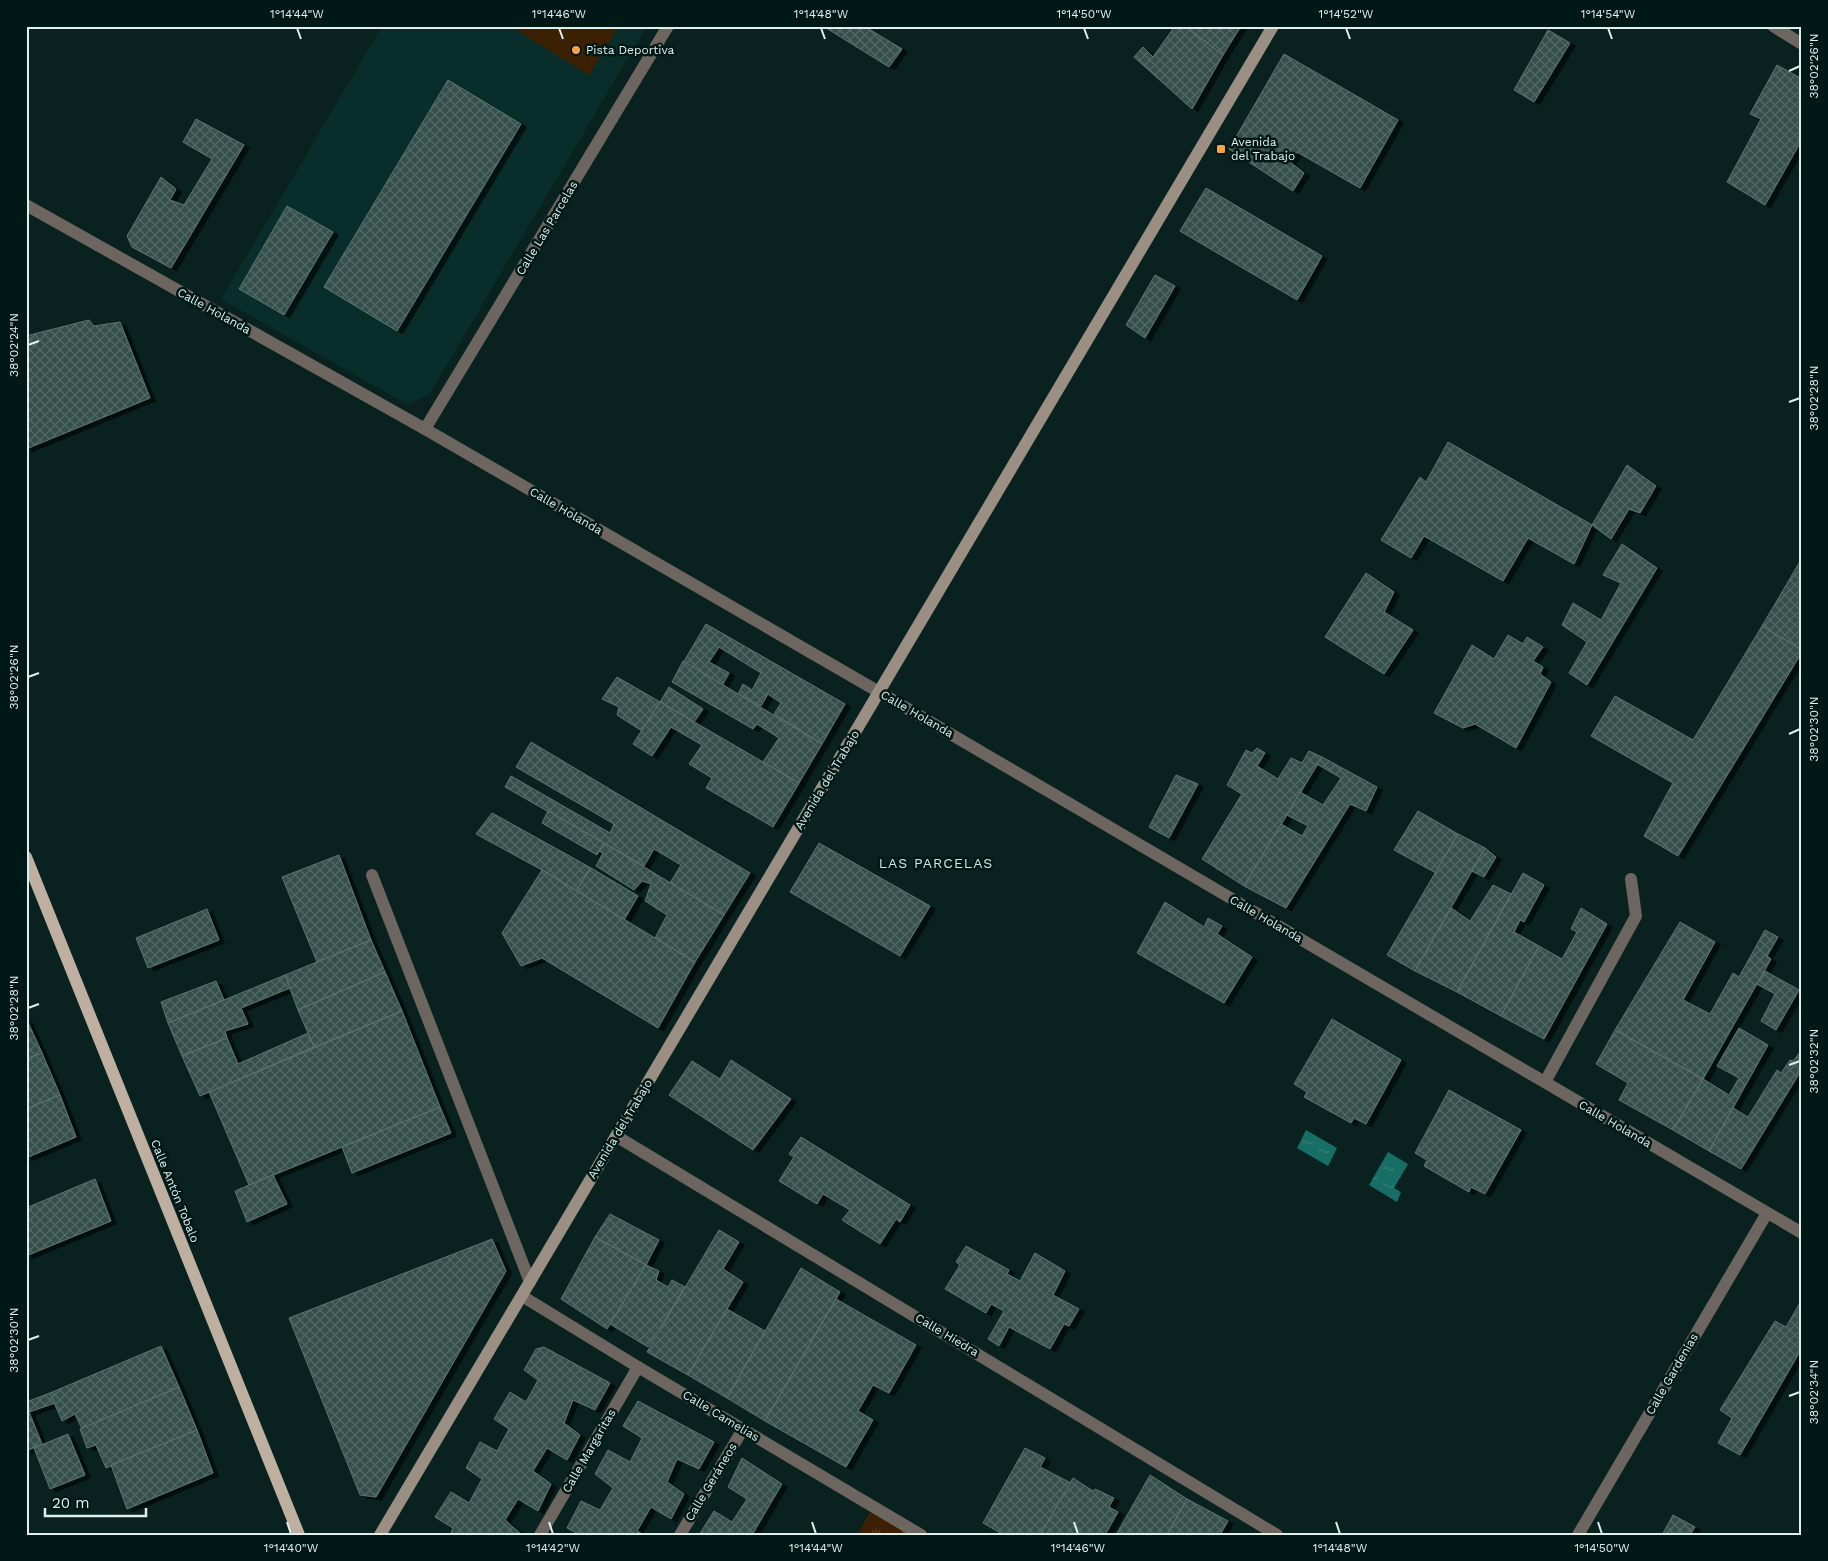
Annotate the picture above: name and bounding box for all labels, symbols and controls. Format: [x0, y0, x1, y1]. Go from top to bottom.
text: 1°14'44"W [270, 7, 324, 21]
text: 1°14'46"W [532, 7, 587, 21]
text: 1°14'48"W [794, 7, 849, 21]
text: 1°14'50"W [1056, 7, 1112, 21]
text: 1°14'52"W [1319, 7, 1374, 21]
text: 1°14'54"W [1581, 7, 1636, 21]
text: 38°02'26"N [1807, 33, 1821, 99]
place label: Pista Deportiva [586, 43, 675, 57]
marker: Pista Deportiva [570, 44, 582, 56]
place label: Avenida del Trabajo [1231, 135, 1295, 163]
marker: Avenida del Trabajo [1215, 143, 1227, 155]
street label: Calle Las Parcelas [513, 179, 581, 277]
street label: Calle Holanda [175, 285, 253, 337]
text: 38°02'24"N [7, 313, 21, 377]
text: 38°02'28"N [1807, 365, 1821, 431]
street label: Calle Holanda [527, 485, 605, 538]
text: 38°02'26"N [7, 644, 21, 710]
street label: Calle Holanda [878, 688, 956, 741]
text: 38°02'30"N [1807, 696, 1821, 762]
street label: Avenida del Trabajo [792, 728, 862, 832]
district label: LAS PARCELAS [879, 855, 993, 871]
street label: Calle Holanda [1227, 893, 1305, 946]
text: 38°02'28"N [7, 975, 21, 1041]
text: 38°02'32"N [1807, 1029, 1821, 1093]
street label: Avenida del Trabajo [585, 1077, 655, 1181]
street label: Calle Holanda [1576, 1098, 1654, 1151]
street label: Calle Antón Tobalo [148, 1137, 202, 1245]
text: 38°02'30"N [7, 1307, 21, 1373]
street label: Calle Hiedra [913, 1311, 981, 1359]
street label: Calle Gardenias [1643, 1331, 1701, 1417]
text: 38°02'34"N [1807, 1360, 1821, 1424]
street label: Calle Camelias [680, 1388, 762, 1444]
street label: Calle Margaritas [559, 1407, 619, 1495]
street label: Calle Geráneos [682, 1441, 740, 1523]
scale bar [45, 1486, 146, 1518]
text: 20 m [52, 1494, 90, 1512]
text: 1°14'40"W [264, 1541, 319, 1555]
text: 1°14'42"W [526, 1541, 580, 1555]
text: 1°14'44"W [789, 1541, 843, 1555]
text: 1°14'46"W [1051, 1541, 1106, 1555]
text: 1°14'48"W [1313, 1541, 1368, 1555]
text: 1°14'50"W [1574, 1541, 1630, 1555]

